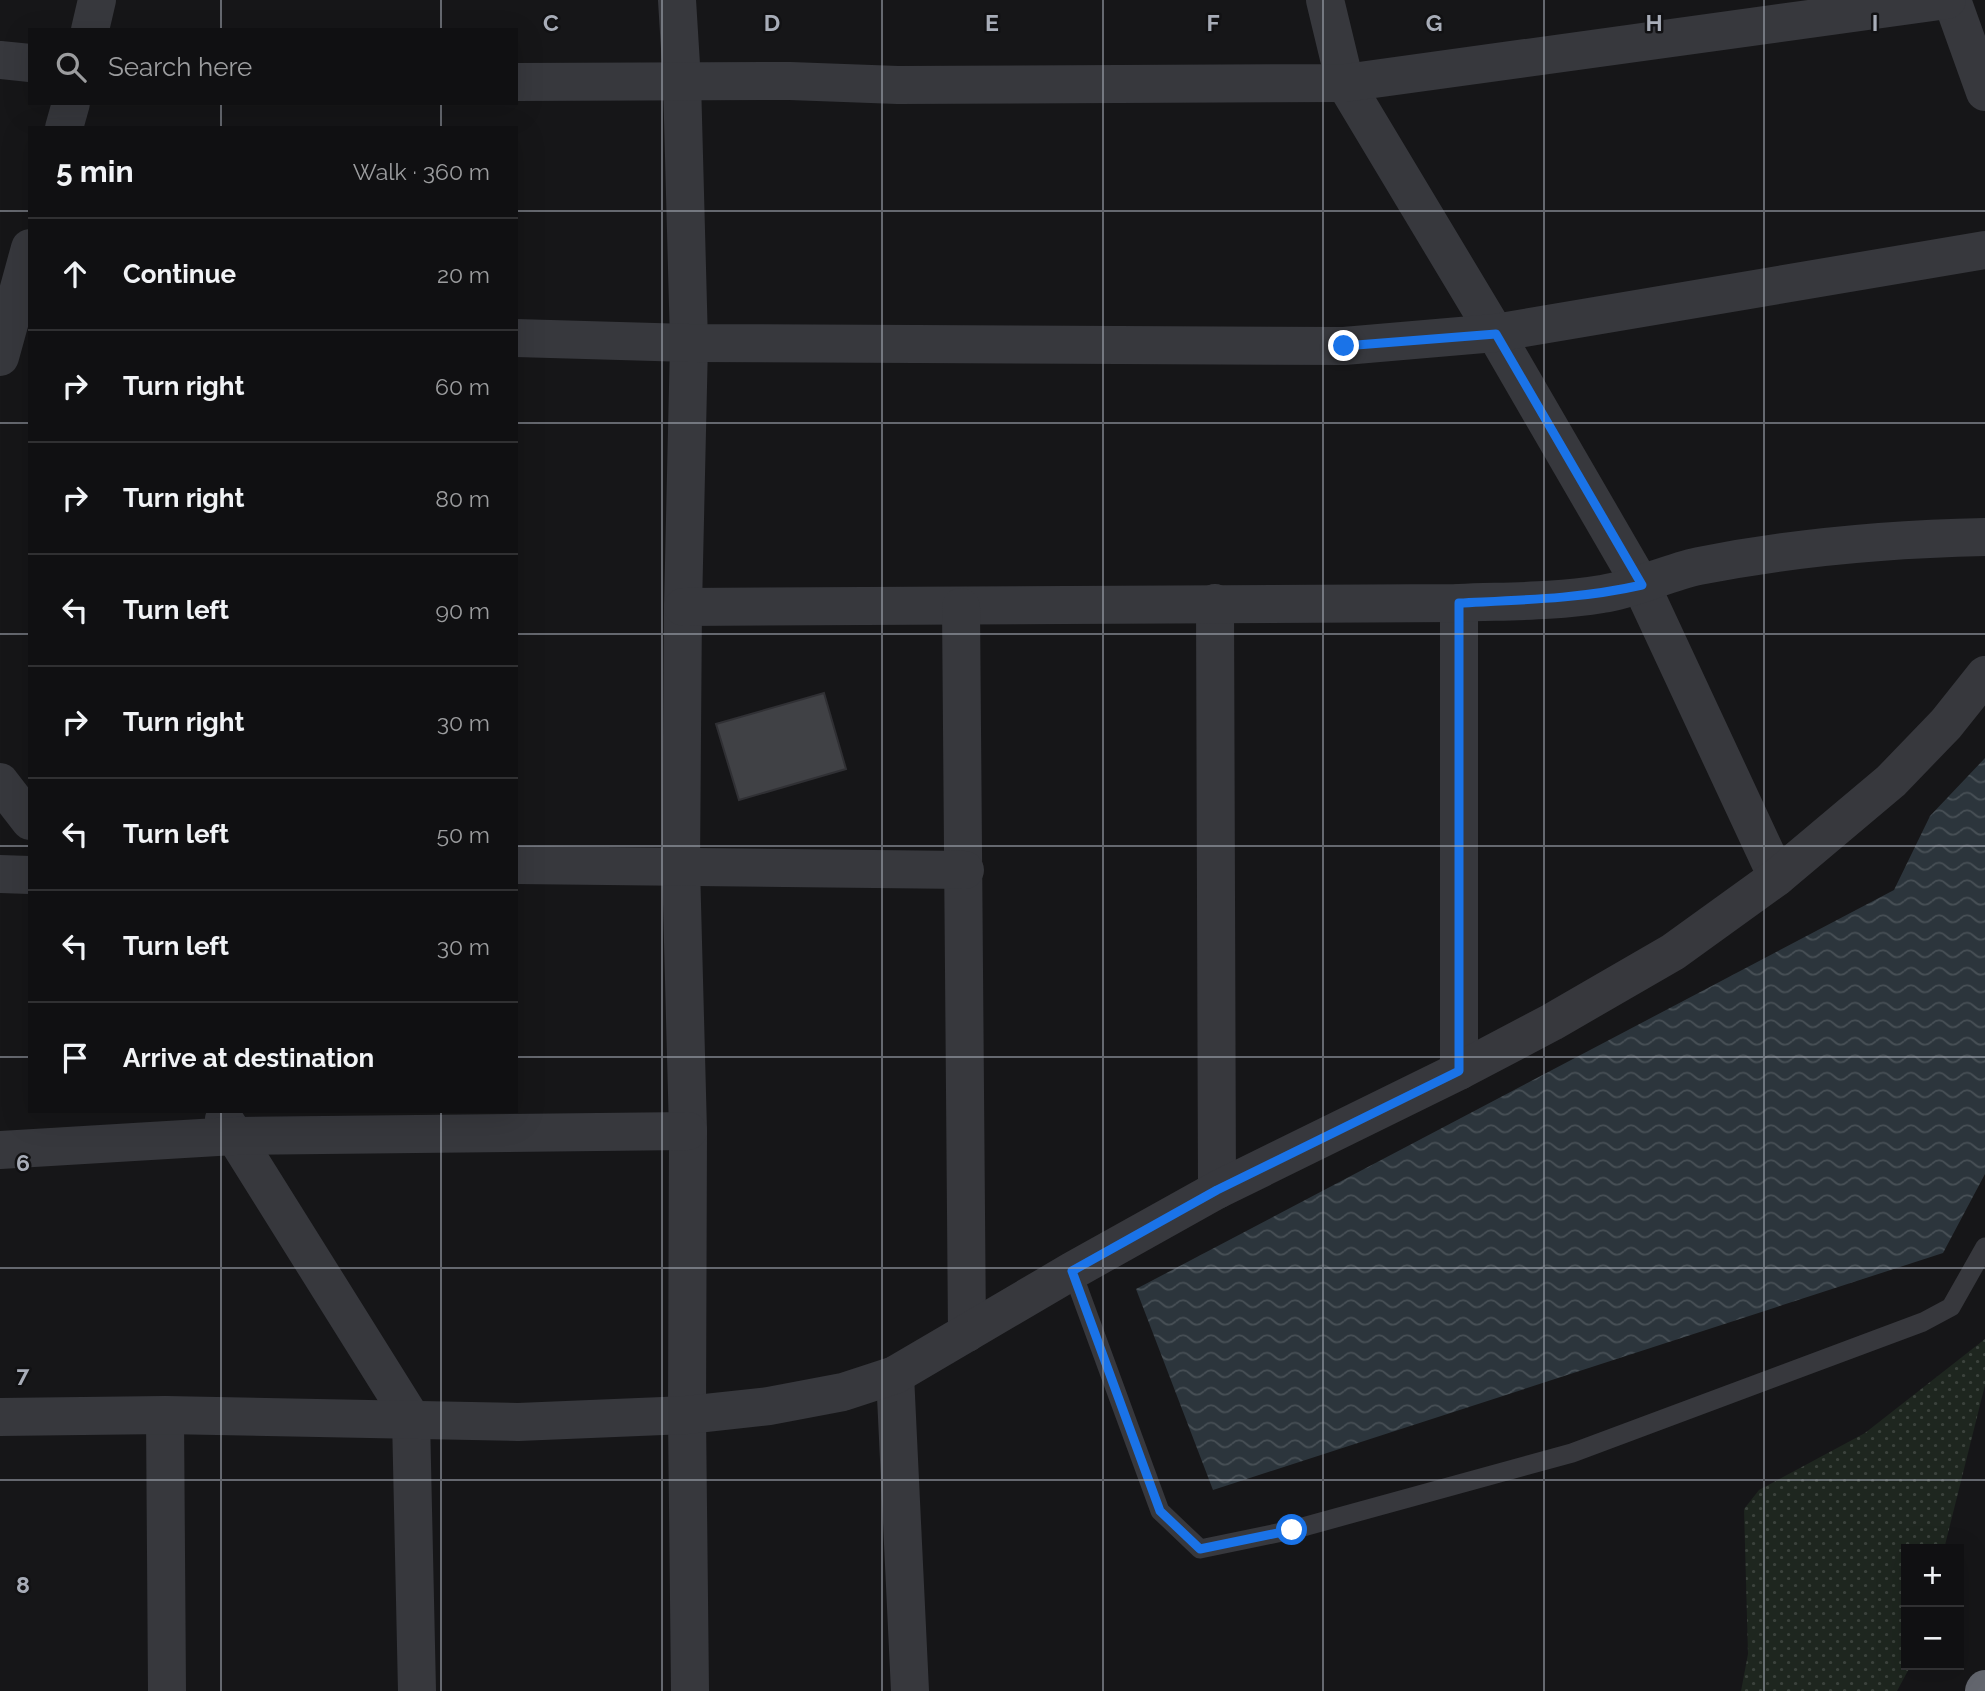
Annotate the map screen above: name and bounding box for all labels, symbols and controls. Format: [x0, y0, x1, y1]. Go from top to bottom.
text: C [543, 9, 559, 36]
text: D [764, 9, 780, 36]
text: E [985, 9, 999, 36]
text: F [1206, 9, 1220, 36]
text: G [1426, 9, 1442, 36]
text: H [1645, 9, 1663, 36]
text: I [1872, 9, 1878, 36]
search box [28, 28, 518, 105]
icon: search [52, 48, 90, 86]
text: Search here [108, 52, 252, 82]
text: 5 min [56, 154, 134, 189]
text: Walk · 360 m [353, 158, 490, 185]
icon: ahead [56, 255, 94, 293]
text: Continue [123, 259, 236, 289]
text: 20 m [437, 261, 490, 288]
route end [1328, 330, 1359, 361]
icon: right [56, 367, 94, 405]
text: Turn right [123, 371, 244, 401]
text: 60 m [435, 373, 490, 400]
icon: right [56, 479, 94, 517]
text: Turn right [123, 483, 244, 513]
text: 80 m [435, 485, 490, 512]
icon: left [56, 591, 94, 629]
text: Turn left [123, 595, 229, 625]
text: 90 m [435, 597, 490, 624]
icon: right [56, 703, 94, 741]
text: Turn right [123, 707, 244, 737]
text: 30 m [437, 709, 490, 736]
icon: left [56, 815, 94, 853]
text: Turn left [123, 819, 229, 849]
text: 50 m [436, 821, 490, 848]
icon: left [56, 927, 94, 965]
text: Turn left [123, 931, 229, 961]
text: 30 m [437, 933, 490, 960]
icon: arrive [56, 1039, 94, 1077]
text: Arrive at destination [123, 1043, 374, 1073]
text: 6 [16, 1149, 30, 1176]
text: 7 [17, 1360, 30, 1387]
route start [1276, 1514, 1307, 1545]
map controls [1901, 1544, 1964, 1670]
button: + [1901, 1544, 1964, 1607]
text: 8 [16, 1571, 30, 1598]
button: − [1901, 1607, 1964, 1670]

